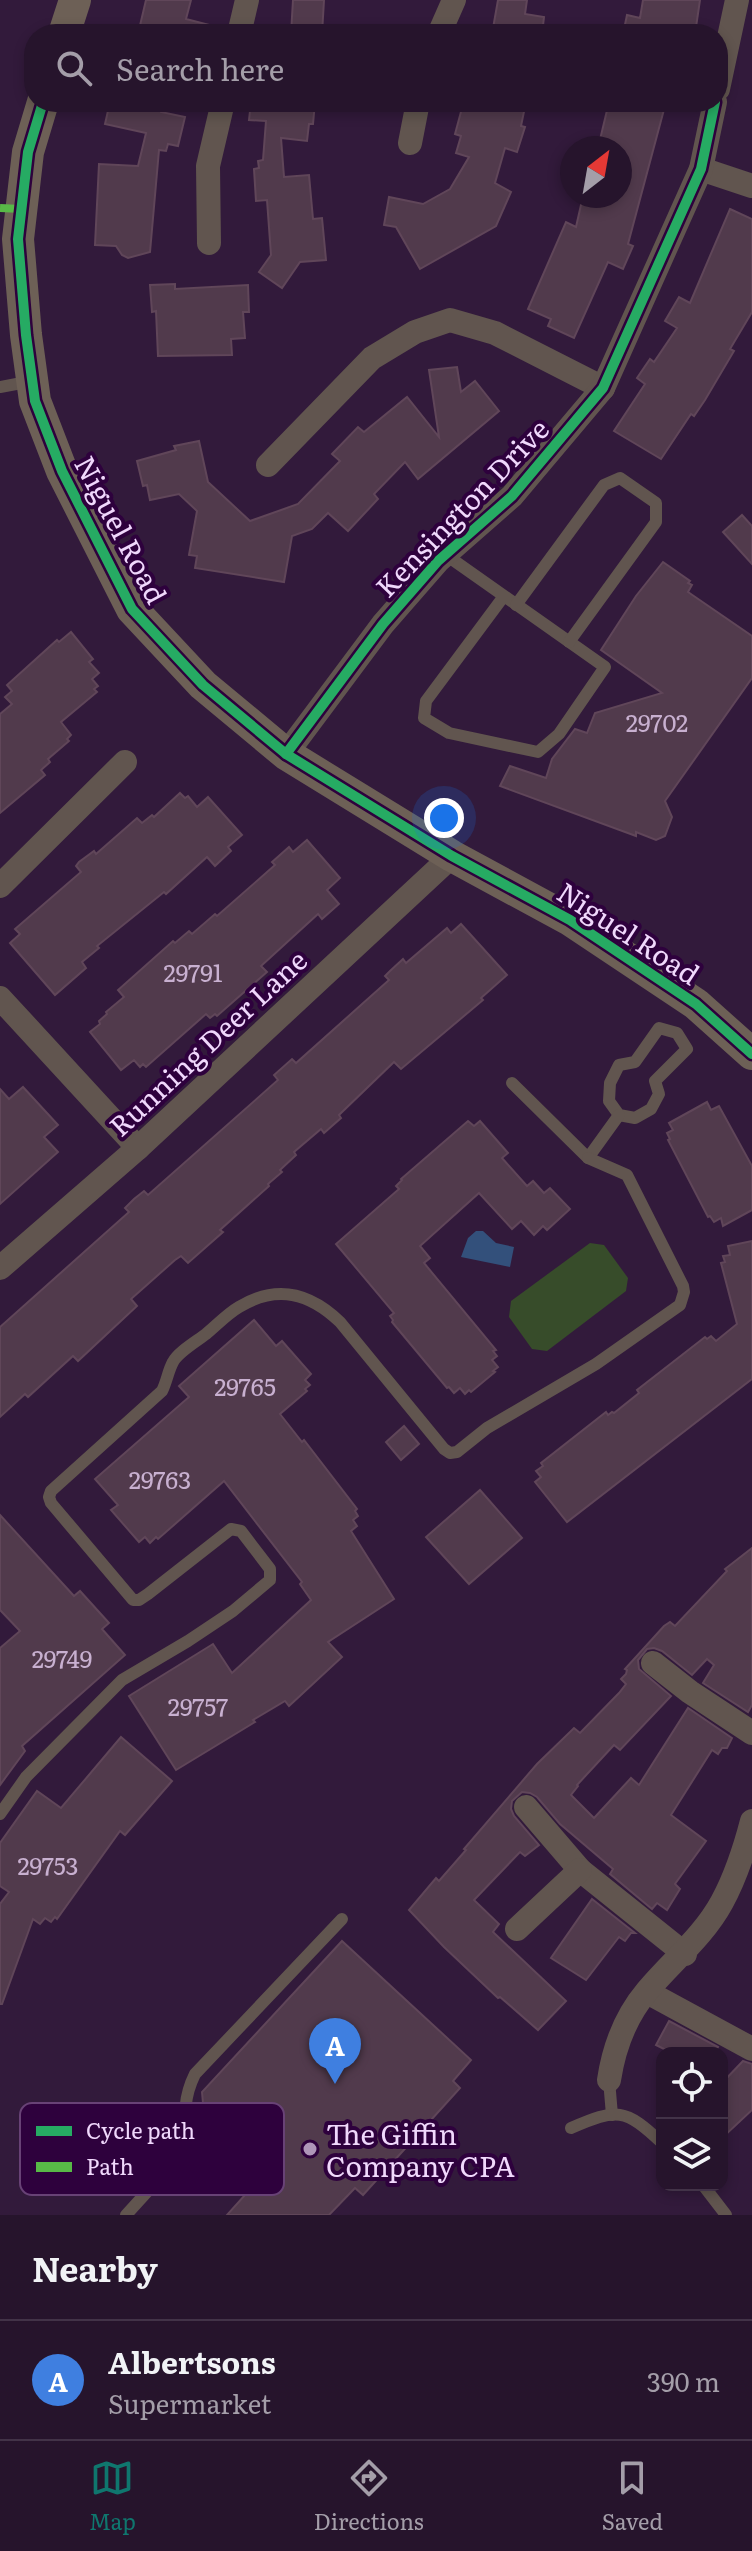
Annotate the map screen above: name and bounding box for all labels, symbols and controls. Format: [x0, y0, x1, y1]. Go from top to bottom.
search box [24, 24, 728, 112]
icon: search [52, 46, 96, 90]
text: Search here [116, 46, 284, 90]
north arrow [560, 136, 632, 208]
street label: Kensington Drive [365, 408, 557, 606]
street label: Niguel Road [65, 448, 179, 610]
house number: 29702 [626, 704, 688, 739]
your location [424, 798, 464, 838]
street label: Niguel Road [550, 870, 708, 994]
street label: Running Deer Lane [99, 939, 315, 1145]
house number: 29791 [164, 954, 223, 989]
house number: 29765 [214, 1368, 276, 1403]
house number: 29763 [129, 1461, 191, 1496]
house number: 29749 [32, 1640, 92, 1675]
house number: 29757 [168, 1688, 228, 1723]
house number: 29753 [17, 1847, 79, 1882]
pin: A [309, 2018, 361, 2084]
map controls [656, 2047, 728, 2191]
button: locate [656, 2047, 728, 2119]
legend [20, 2103, 284, 2195]
place label: The Giffin Company CPA [326, 2112, 515, 2186]
text: Cycle path [86, 2113, 195, 2146]
button: layers [656, 2119, 728, 2191]
marker: The Giffin Company CPA [301, 2140, 319, 2158]
text: Path [86, 2149, 134, 2182]
text: Nearby [32, 2242, 158, 2292]
text: Albertsons [108, 2339, 276, 2383]
text: A [48, 2361, 68, 2400]
text: 390 m [647, 2361, 720, 2400]
text: Supermarket [108, 2383, 271, 2422]
tab: Map [89, 2456, 136, 2537]
tab: Directions [314, 2456, 424, 2537]
tab: Saved [602, 2456, 663, 2537]

